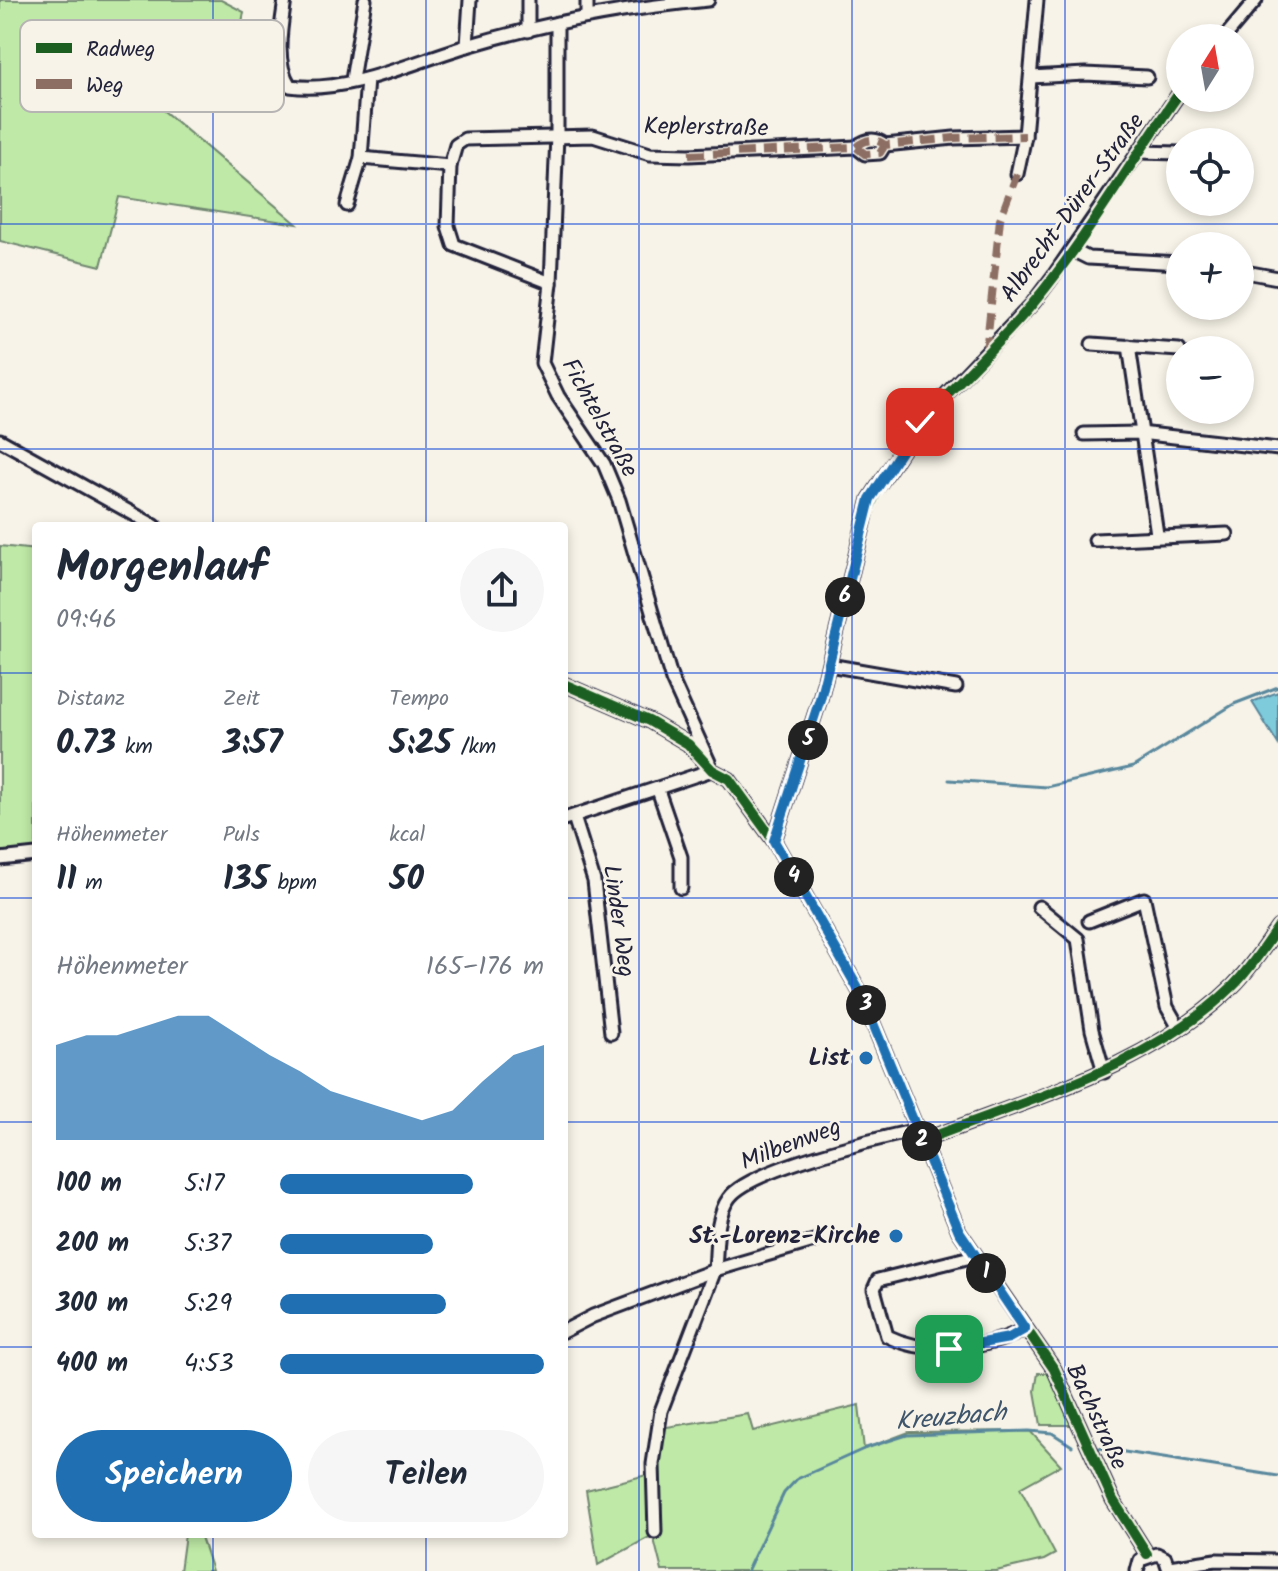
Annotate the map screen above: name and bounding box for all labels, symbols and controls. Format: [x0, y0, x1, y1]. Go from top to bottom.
legend [20, 20, 284, 112]
north arrow [1166, 24, 1254, 112]
map controls [1166, 24, 1254, 424]
text: Radweg [86, 33, 155, 68]
text: Weg [86, 69, 124, 104]
street label: Albrecht-Dürer-Straße [991, 105, 1155, 311]
street label: Keplerstraße [643, 107, 769, 149]
button: locate [1166, 128, 1254, 216]
button: + [1166, 232, 1254, 320]
button: − [1166, 336, 1254, 424]
street label: Fichtelstraße [550, 351, 648, 485]
pin [886, 388, 954, 456]
icon: check [898, 400, 942, 444]
text: Morgenlauf [56, 534, 267, 604]
button: share [460, 548, 544, 632]
pin: 6 [825, 577, 865, 617]
text: 6 [839, 579, 851, 614]
text: 09:46 [56, 599, 117, 641]
text: Distanz [56, 682, 125, 717]
text: Zeit [223, 682, 260, 717]
text: Tempo [389, 682, 449, 717]
text: 0.73 [56, 717, 116, 771]
text: 3:57 [223, 717, 283, 771]
text: 5:25 [389, 717, 452, 771]
pin: 5 [788, 720, 828, 760]
text: 5 [802, 722, 814, 757]
text: km [116, 730, 153, 765]
text: /km [452, 730, 496, 765]
text: Höhenmeter [56, 818, 167, 853]
text: Puls [223, 818, 260, 853]
text: kcal [389, 818, 425, 853]
text: 11 [56, 853, 77, 907]
text: 135 [223, 853, 269, 907]
text: 50 [389, 853, 424, 907]
pin: 4 [774, 857, 814, 897]
text: 4 [788, 859, 800, 894]
street label: Linder Weg [591, 862, 645, 980]
text: m [77, 866, 103, 901]
text: bpm [269, 866, 317, 901]
text: Höhenmeter [56, 946, 187, 988]
text: 165–176 m [426, 946, 544, 988]
pin: 3 [846, 985, 886, 1025]
text: 3 [860, 987, 872, 1022]
place label: List [809, 1039, 851, 1078]
marker: List [857, 1049, 875, 1067]
street label: Milbenweg [735, 1108, 847, 1182]
pin: 2 [902, 1121, 942, 1161]
text: 2 [916, 1123, 928, 1158]
text: 100 m [56, 1163, 122, 1205]
text: 5:17 [184, 1163, 225, 1205]
place label: St.-Lorenz-Kirche [689, 1217, 880, 1256]
text: 200 m [56, 1223, 129, 1265]
text: 5:37 [184, 1223, 231, 1265]
marker: St.-Lorenz-Kirche [887, 1227, 905, 1245]
pin: 1 [966, 1253, 1006, 1293]
text: 1 [983, 1255, 989, 1290]
text: 300 m [56, 1283, 128, 1325]
text: 5:29 [184, 1283, 232, 1325]
pin [915, 1315, 983, 1383]
icon: arrive [927, 1327, 971, 1371]
text: 400 m [56, 1343, 128, 1385]
text: 4:53 [184, 1343, 234, 1385]
street label: Bachstraße [1054, 1357, 1138, 1477]
water label: Kreuzbach [894, 1392, 1010, 1444]
button: Speichern [56, 1430, 292, 1522]
button: Teilen [308, 1430, 544, 1522]

